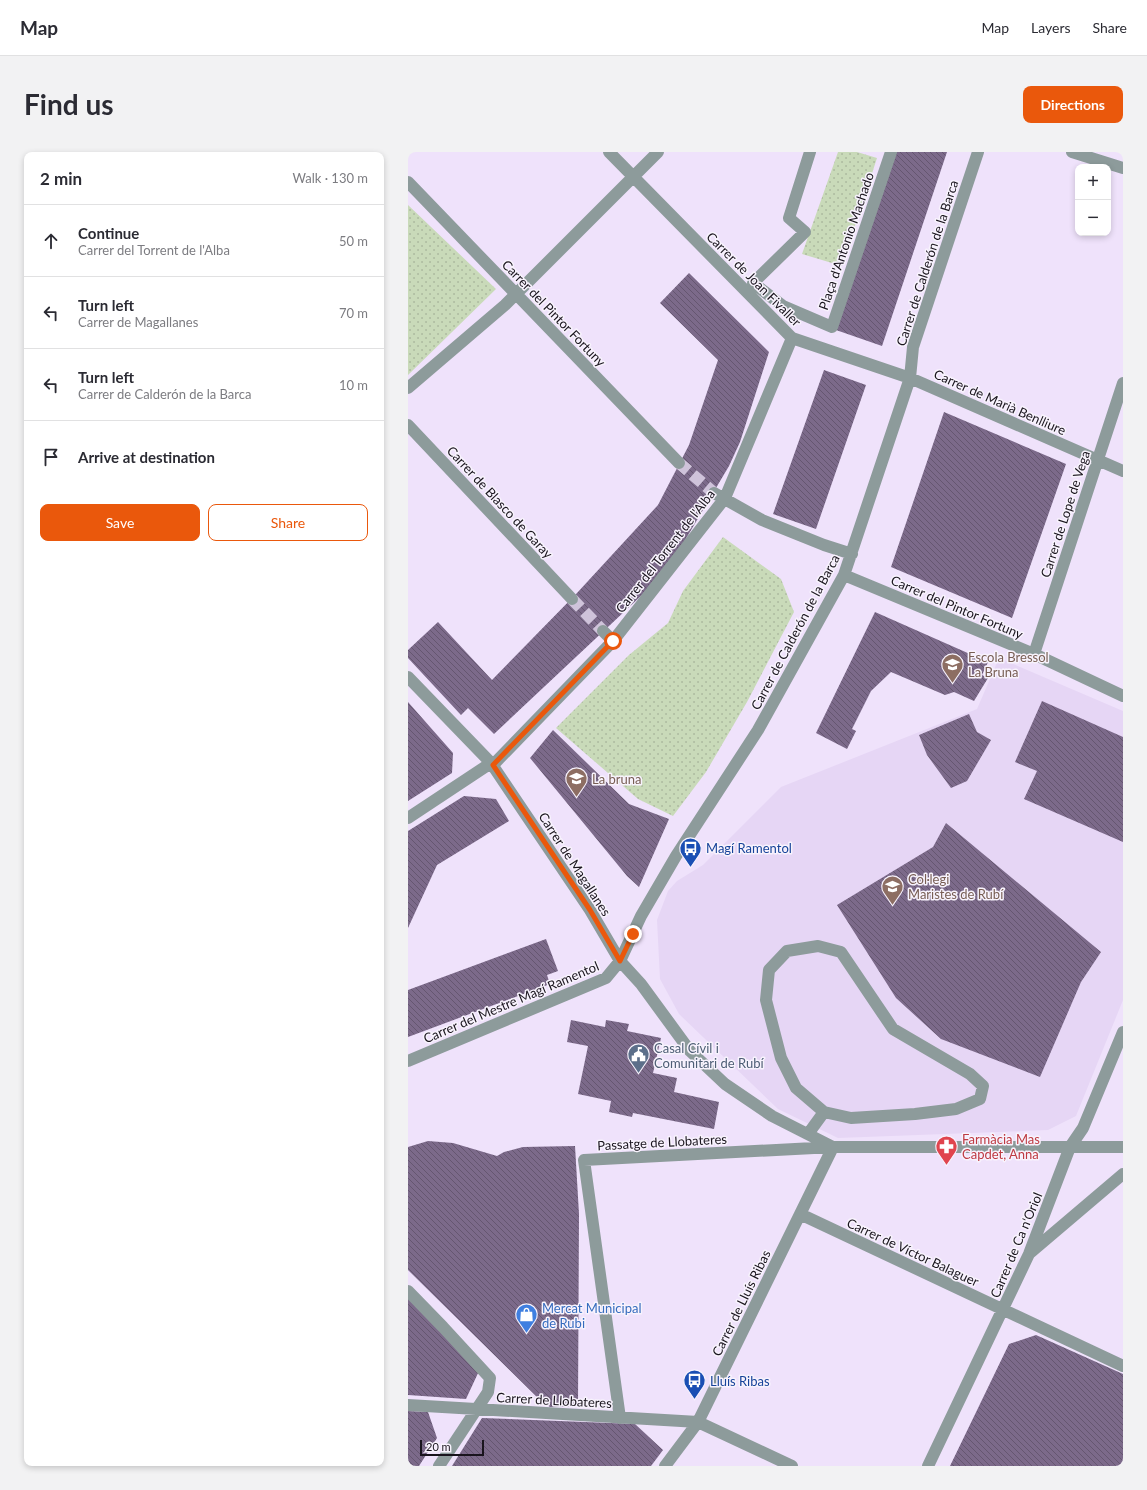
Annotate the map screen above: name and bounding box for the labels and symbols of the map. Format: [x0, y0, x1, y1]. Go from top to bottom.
street label: Plaça d'Antonio Machado [815, 170, 877, 312]
street label: Carrer de Calderón de la Barca [893, 178, 961, 348]
street label: Carrer de Joan Fivaller [703, 228, 805, 330]
street label: Carrer del Pintor Fortuny [499, 256, 609, 370]
street label: Carrer de Marià Benlliure [932, 366, 1069, 438]
street label: Carrer de Blasco de Garay [444, 443, 556, 562]
street label: Carrer de Lope de Vega [1037, 449, 1093, 579]
street label: Carrer del Torrent de l'Alba [612, 486, 718, 616]
street label: Carrer de Calderón de la Barca [747, 552, 843, 712]
street label: Carrer del Pintor Fortuny [889, 572, 1026, 642]
route start [604, 632, 622, 650]
place label: Escola Bressol La Bruna [968, 649, 1049, 680]
school or university icon: Escola Bressol La Bruna [939, 651, 965, 684]
school or university icon: La bruna [564, 766, 590, 799]
place label: La bruna [592, 771, 641, 787]
street label: Carrer de Magallanes [536, 809, 615, 919]
bus stop icon: Magí Ramentol [677, 835, 703, 868]
place label: Magí Ramentol [706, 840, 792, 856]
place label: Col·legi Maristes de Rubí [908, 871, 1004, 902]
school or university icon: Col·legi Maristes de Rubí [880, 873, 906, 906]
route end [624, 925, 642, 943]
street label: Carrer del Mestre Magí Ramentol [421, 958, 601, 1046]
place label: Casal Cívil i Comunitari de Rubí [654, 1040, 764, 1071]
public building icon: Casal Cívil i Comunitari de Rubí [626, 1042, 652, 1075]
street label: Passatge de Llobateres [597, 1131, 728, 1153]
place label: Farmàcia Mas Capdet, Anna [962, 1131, 1040, 1162]
pharmacy icon: Farmàcia Mas Capdet, Anna [934, 1133, 960, 1166]
street label: Carrer de Ca n'Oriol [987, 1190, 1045, 1300]
street label: Carrer de Víctor Balaguer [845, 1214, 982, 1290]
street label: Carrer de Lluís Ribas [708, 1247, 774, 1359]
place label: Mercat Municipal de Rubi [542, 1300, 642, 1331]
shop icon: Mercat Municipal de Rubi [513, 1302, 539, 1335]
bus stop icon: Lluís Ribas [682, 1368, 708, 1401]
place label: Lluís Ribas [710, 1373, 770, 1389]
street label: Carrer de Llobateres [496, 1389, 613, 1411]
scale bar [420, 1438, 484, 1457]

